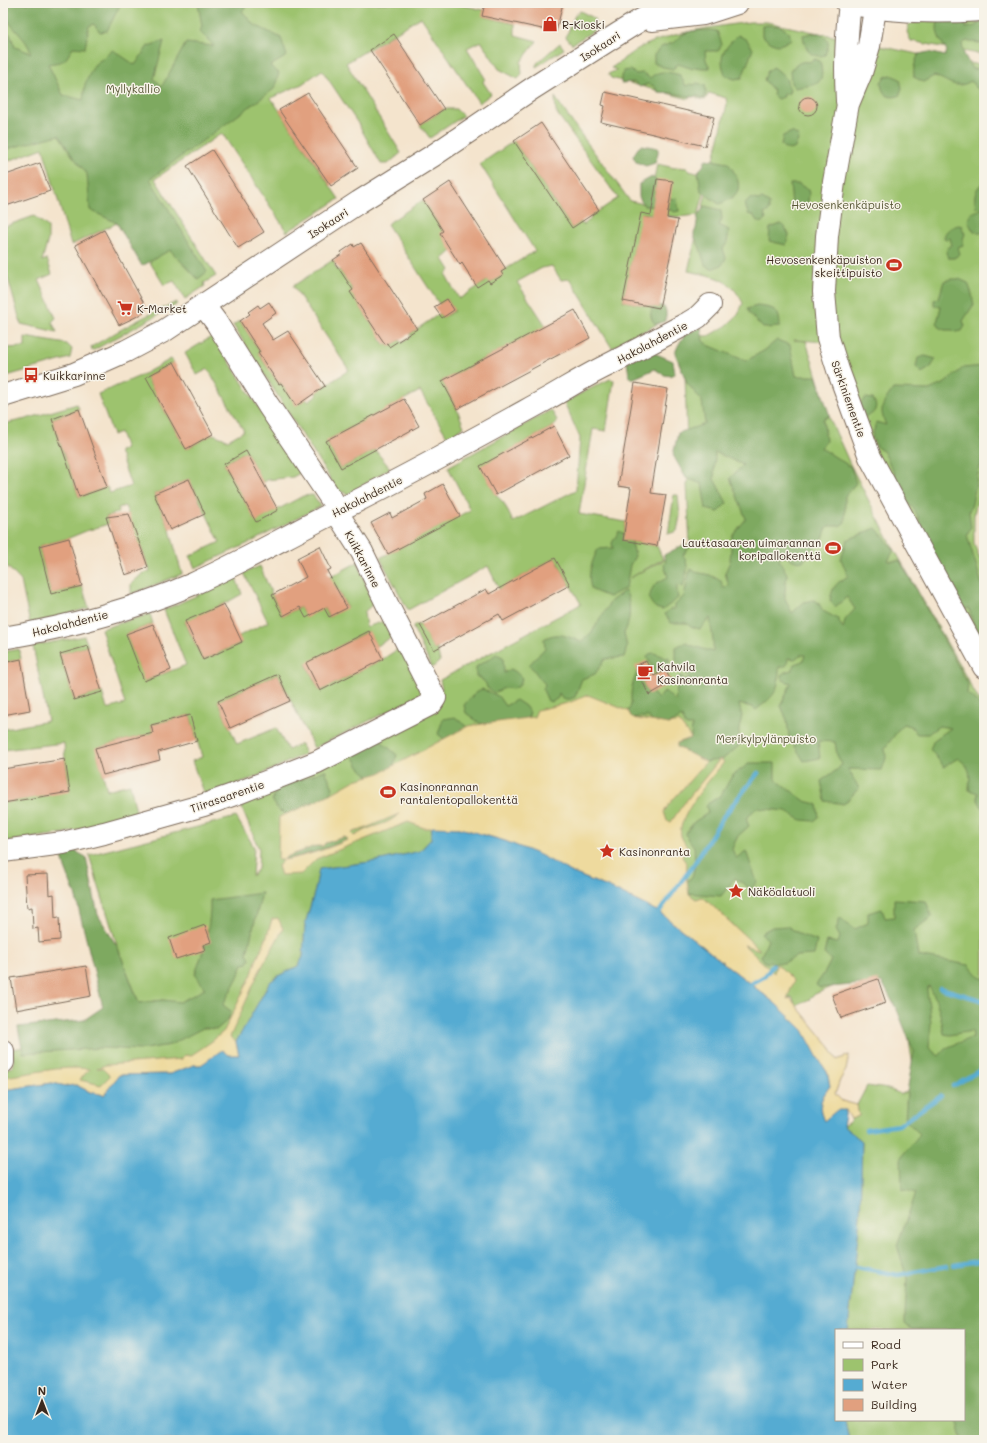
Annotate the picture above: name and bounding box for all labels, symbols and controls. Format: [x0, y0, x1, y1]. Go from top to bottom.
shop icon: R-Kioski [541, 15, 559, 33]
place label: R-Kioski [562, 17, 605, 32]
street label: Isokaari [577, 27, 623, 65]
park label: Myllykallio [106, 81, 160, 96]
park label: Hevosenkenkäpuisto [791, 197, 901, 212]
street label: Isokaari [305, 204, 351, 242]
place label: Hevosenkenkäpuiston skeittipuisto [766, 252, 882, 280]
sports icon: Hevosenkenkäpuiston skeittipuisto [885, 256, 903, 274]
supermarket icon: K-Market [116, 299, 134, 317]
place label: K-Market [137, 301, 187, 316]
street label: Hakolahdentie [614, 317, 690, 367]
street label: Särkiniementie [828, 359, 870, 440]
bus stop icon: Kuikkarinne [22, 366, 40, 384]
place label: Kuikkarinne [43, 368, 106, 383]
street label: Hakolahdentie [329, 472, 405, 520]
street label: Kuikkarinne [342, 528, 384, 590]
place label: Lauttasaaren uimarannan koripallokenttä [682, 535, 821, 563]
sports icon: Lauttasaaren uimarannan koripallokenttä [824, 539, 842, 557]
street label: Hakolahdentie [30, 606, 110, 640]
place label: Kahvila Kasinonranta [657, 659, 728, 687]
cafe icon: Kahvila Kasinonranta [636, 663, 654, 681]
park label: Merikylpylänpuisto [716, 731, 816, 746]
street label: Tiirasaarentie [188, 776, 266, 816]
place label: Kasinonrannan rantalentopallokenttä [400, 779, 518, 807]
sports icon: Kasinonrannan rantalentopallokenttä [379, 783, 397, 801]
place icon: Kasinonranta [598, 842, 616, 860]
place label: Kasinonranta [619, 844, 690, 859]
place icon: Näköalatuoli [727, 882, 745, 900]
place label: Näköalatuoli [748, 884, 815, 899]
legend [835, 1329, 965, 1421]
text: Road [871, 1336, 901, 1352]
text: Park [871, 1356, 898, 1372]
text: Water [871, 1376, 908, 1392]
north arrow [22, 1381, 62, 1421]
text: N [38, 1383, 46, 1398]
text: Building [871, 1396, 917, 1412]

